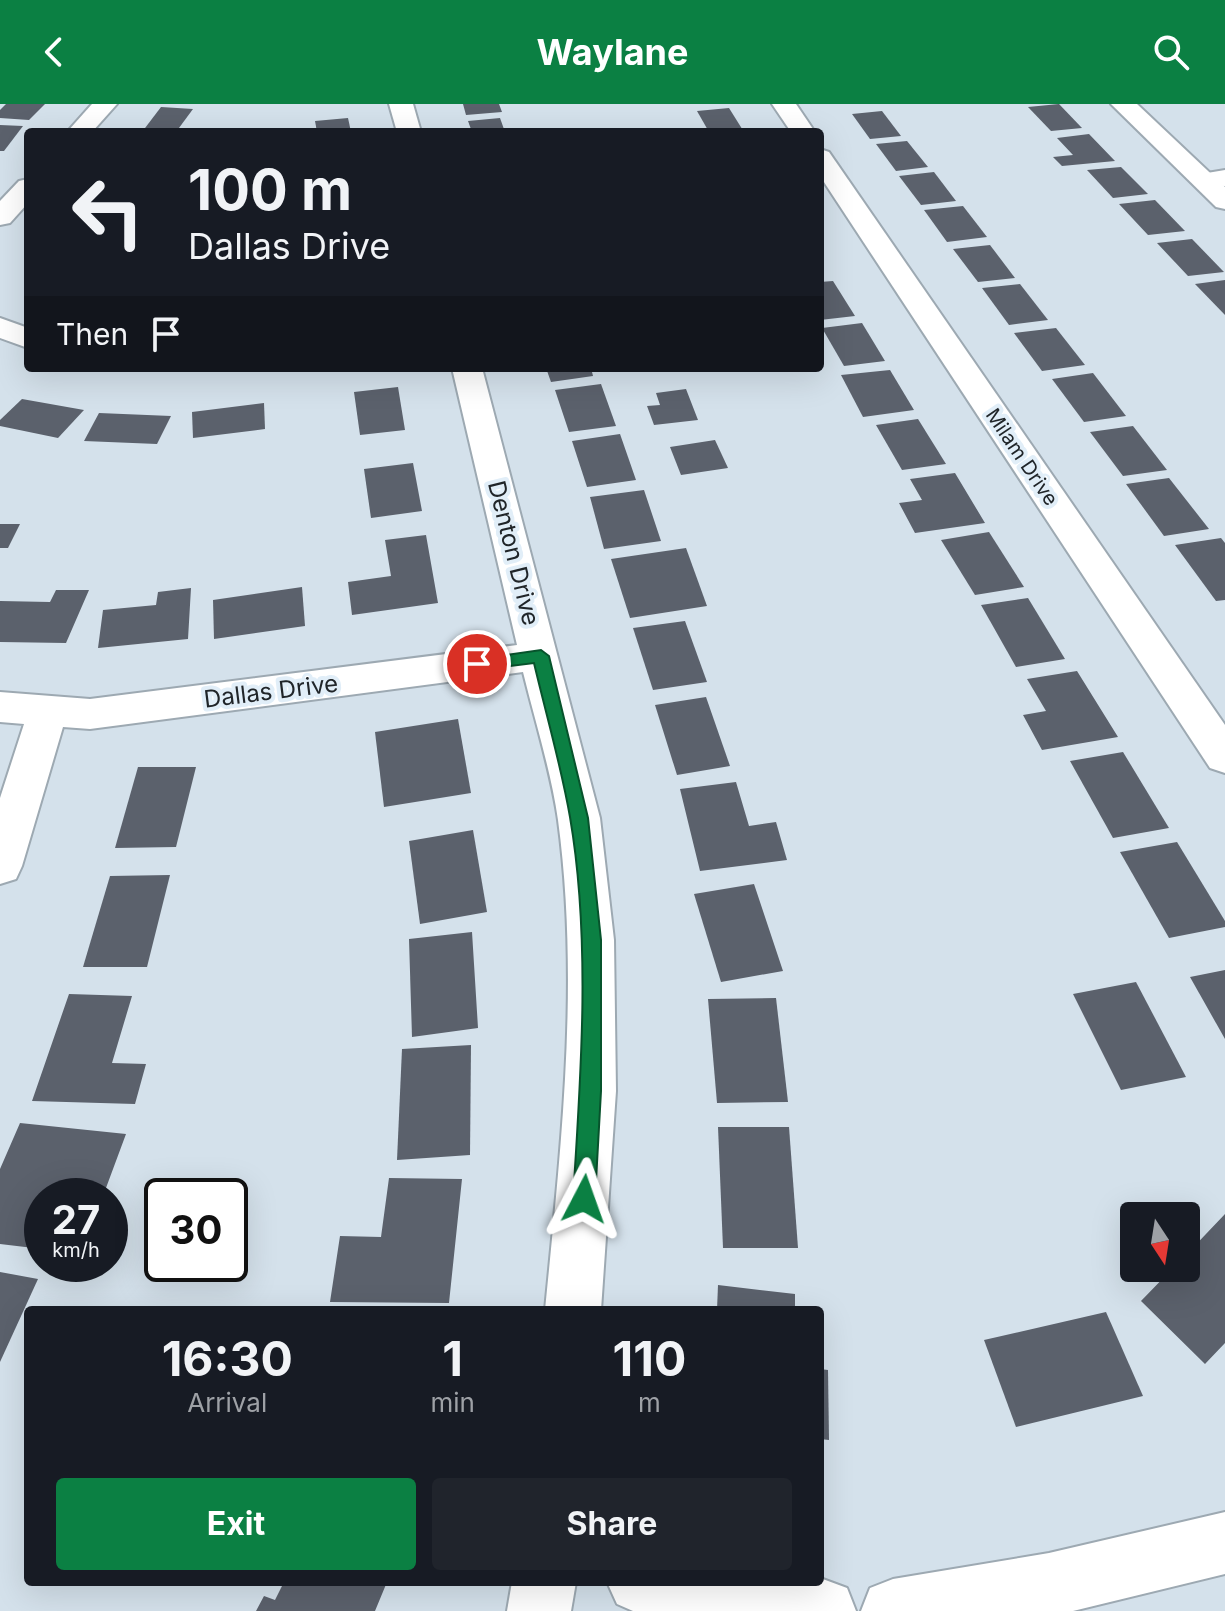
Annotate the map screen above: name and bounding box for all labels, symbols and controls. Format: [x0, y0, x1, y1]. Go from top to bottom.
icon: back [32, 30, 76, 74]
text: Waylane [537, 30, 688, 74]
icon: search [1149, 30, 1193, 74]
text: 100 m [188, 156, 352, 224]
icon: left [56, 160, 160, 264]
text: Dallas Drive [188, 224, 390, 268]
icon: arrive [144, 312, 188, 356]
text: Then [56, 316, 128, 352]
street label: Milam Drive [981, 404, 1063, 510]
street label: Denton Drive [482, 478, 546, 628]
pin [443, 630, 511, 698]
icon: arrive [455, 642, 499, 686]
street label: Dallas Drive [202, 668, 340, 714]
position arrow [542, 1157, 626, 1241]
speed limit sign: 30 [144, 1178, 248, 1282]
text: 27 [52, 1195, 100, 1244]
north arrow [1120, 1202, 1200, 1282]
map controls [1120, 1202, 1200, 1282]
text: km/h [52, 1238, 100, 1262]
text: 16:30 [162, 1329, 293, 1388]
text: 1 [442, 1329, 463, 1388]
text: 110 [613, 1329, 686, 1388]
text: Arrival [187, 1387, 267, 1418]
text: min [431, 1387, 475, 1418]
text: m [638, 1387, 661, 1418]
button: Exit [56, 1478, 416, 1570]
button: Share [432, 1478, 792, 1570]

